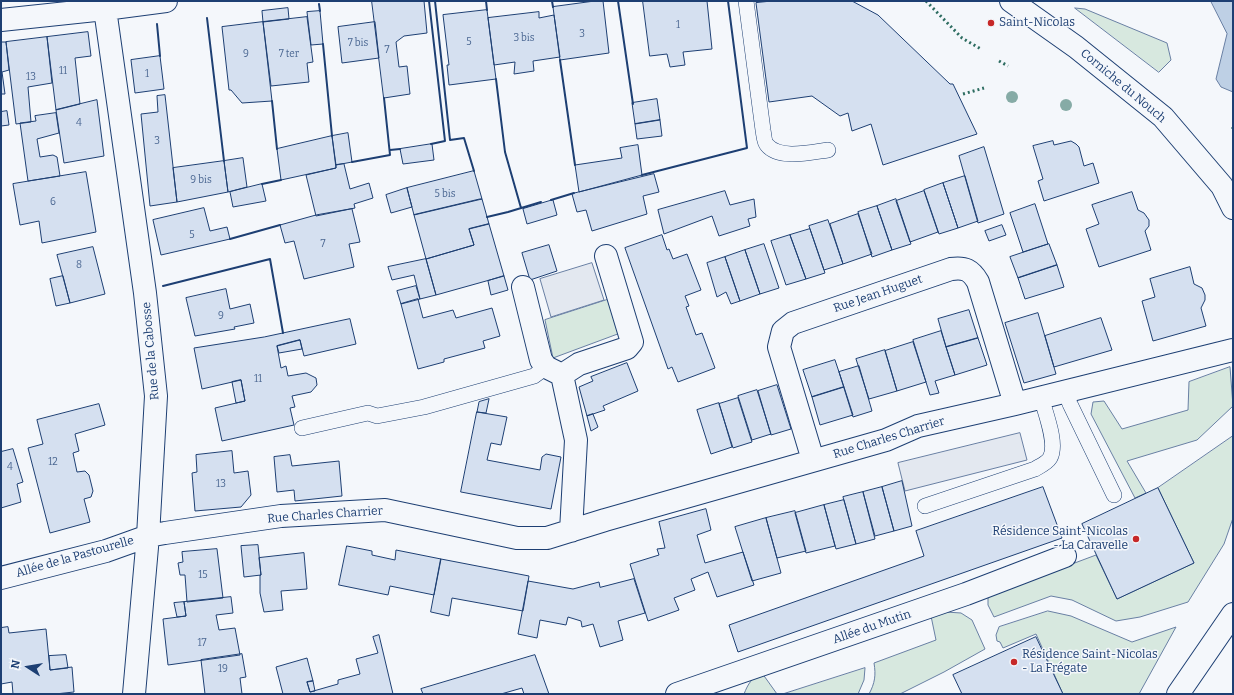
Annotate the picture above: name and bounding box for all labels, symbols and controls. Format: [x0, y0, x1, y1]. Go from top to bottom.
place label: Saint-Nicolas [999, 16, 1075, 30]
marker: Saint-Nicolas [986, 18, 996, 28]
house number: 1 [676, 19, 680, 31]
house number: 3 [579, 28, 585, 40]
house number: 3 bis [513, 32, 535, 44]
house number: 5 [466, 36, 472, 48]
house number: 7 bis [348, 37, 368, 49]
house number: 7 [384, 44, 390, 56]
street label: Corniche du Nouch [1077, 46, 1169, 126]
house number: 9 [243, 48, 249, 60]
house number: 7 ter [279, 48, 299, 60]
house number: 11 [59, 65, 67, 77]
house number: 1 [145, 68, 149, 80]
house number: 13 [26, 71, 36, 83]
house number: 4 [76, 117, 82, 129]
house number: 3 [154, 135, 160, 147]
house number: 9 bis [190, 174, 212, 186]
house number: 5 bis [435, 188, 455, 200]
house number: 6 [50, 196, 56, 208]
house number: 5 [189, 229, 195, 241]
house number: 7 [320, 238, 326, 250]
house number: 8 [76, 259, 82, 271]
street label: Rue Jean Huguet [832, 272, 924, 316]
street label: Rue de la Cabosse [140, 301, 162, 401]
house number: 9 [218, 310, 224, 322]
house number: 11 [254, 373, 262, 385]
street label: Rue Charles Charrier [831, 414, 947, 462]
house number: 12 [48, 456, 58, 468]
house number: 4 [7, 461, 13, 473]
house number: 13 [216, 478, 226, 490]
street label: Rue Charles Charrier [267, 504, 383, 526]
place label: Résidence Saint-Nicolas - La Caravelle [992, 525, 1128, 553]
street label: Allée de la Pastourelle [14, 533, 136, 581]
marker: Résidence Saint-Nicolas - La Caravelle [1131, 534, 1141, 544]
house number: 15 [198, 569, 208, 581]
street label: Allée du Mutin [831, 607, 913, 647]
house number: 17 [198, 637, 206, 649]
north arrow [8, 647, 48, 687]
place label: Résidence Saint-Nicolas - La Frégate [1022, 648, 1158, 676]
marker: Résidence Saint-Nicolas - La Frégate [1009, 657, 1019, 667]
text: N [9, 659, 23, 670]
house number: 19 [218, 663, 228, 675]

